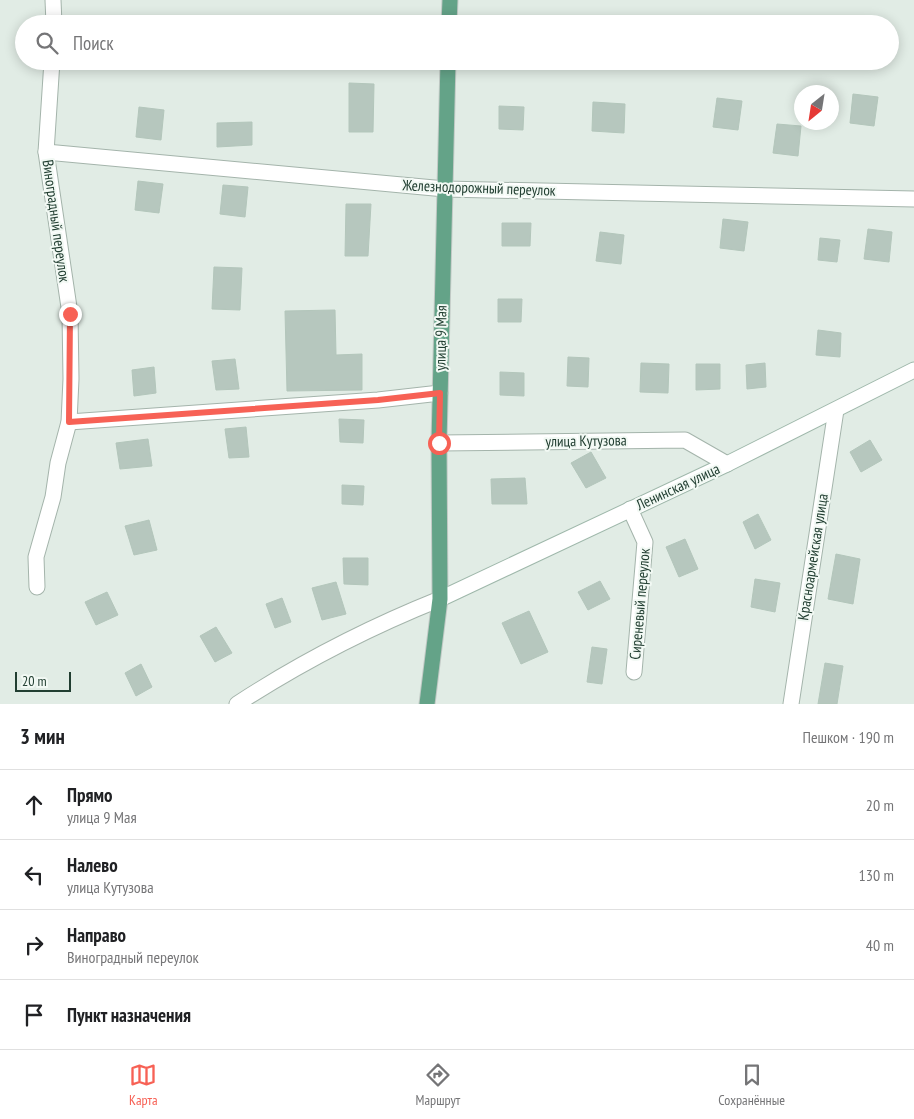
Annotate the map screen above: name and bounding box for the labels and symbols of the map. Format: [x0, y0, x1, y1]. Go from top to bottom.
north arrow [794, 85, 839, 130]
street label: Виноградный переулок [38, 158, 75, 284]
street label: Железнодорожный переулок [401, 175, 556, 200]
route end [59, 303, 82, 326]
street label: улица 9 Мая [430, 305, 451, 371]
street label: улица Кутузова [545, 430, 627, 451]
route start [428, 432, 451, 455]
street label: Ленинская улица [632, 459, 723, 515]
street label: Красноармейская улица [793, 492, 832, 622]
street label: Сиреневый переулок [625, 547, 654, 660]
scale bar [15, 669, 71, 692]

